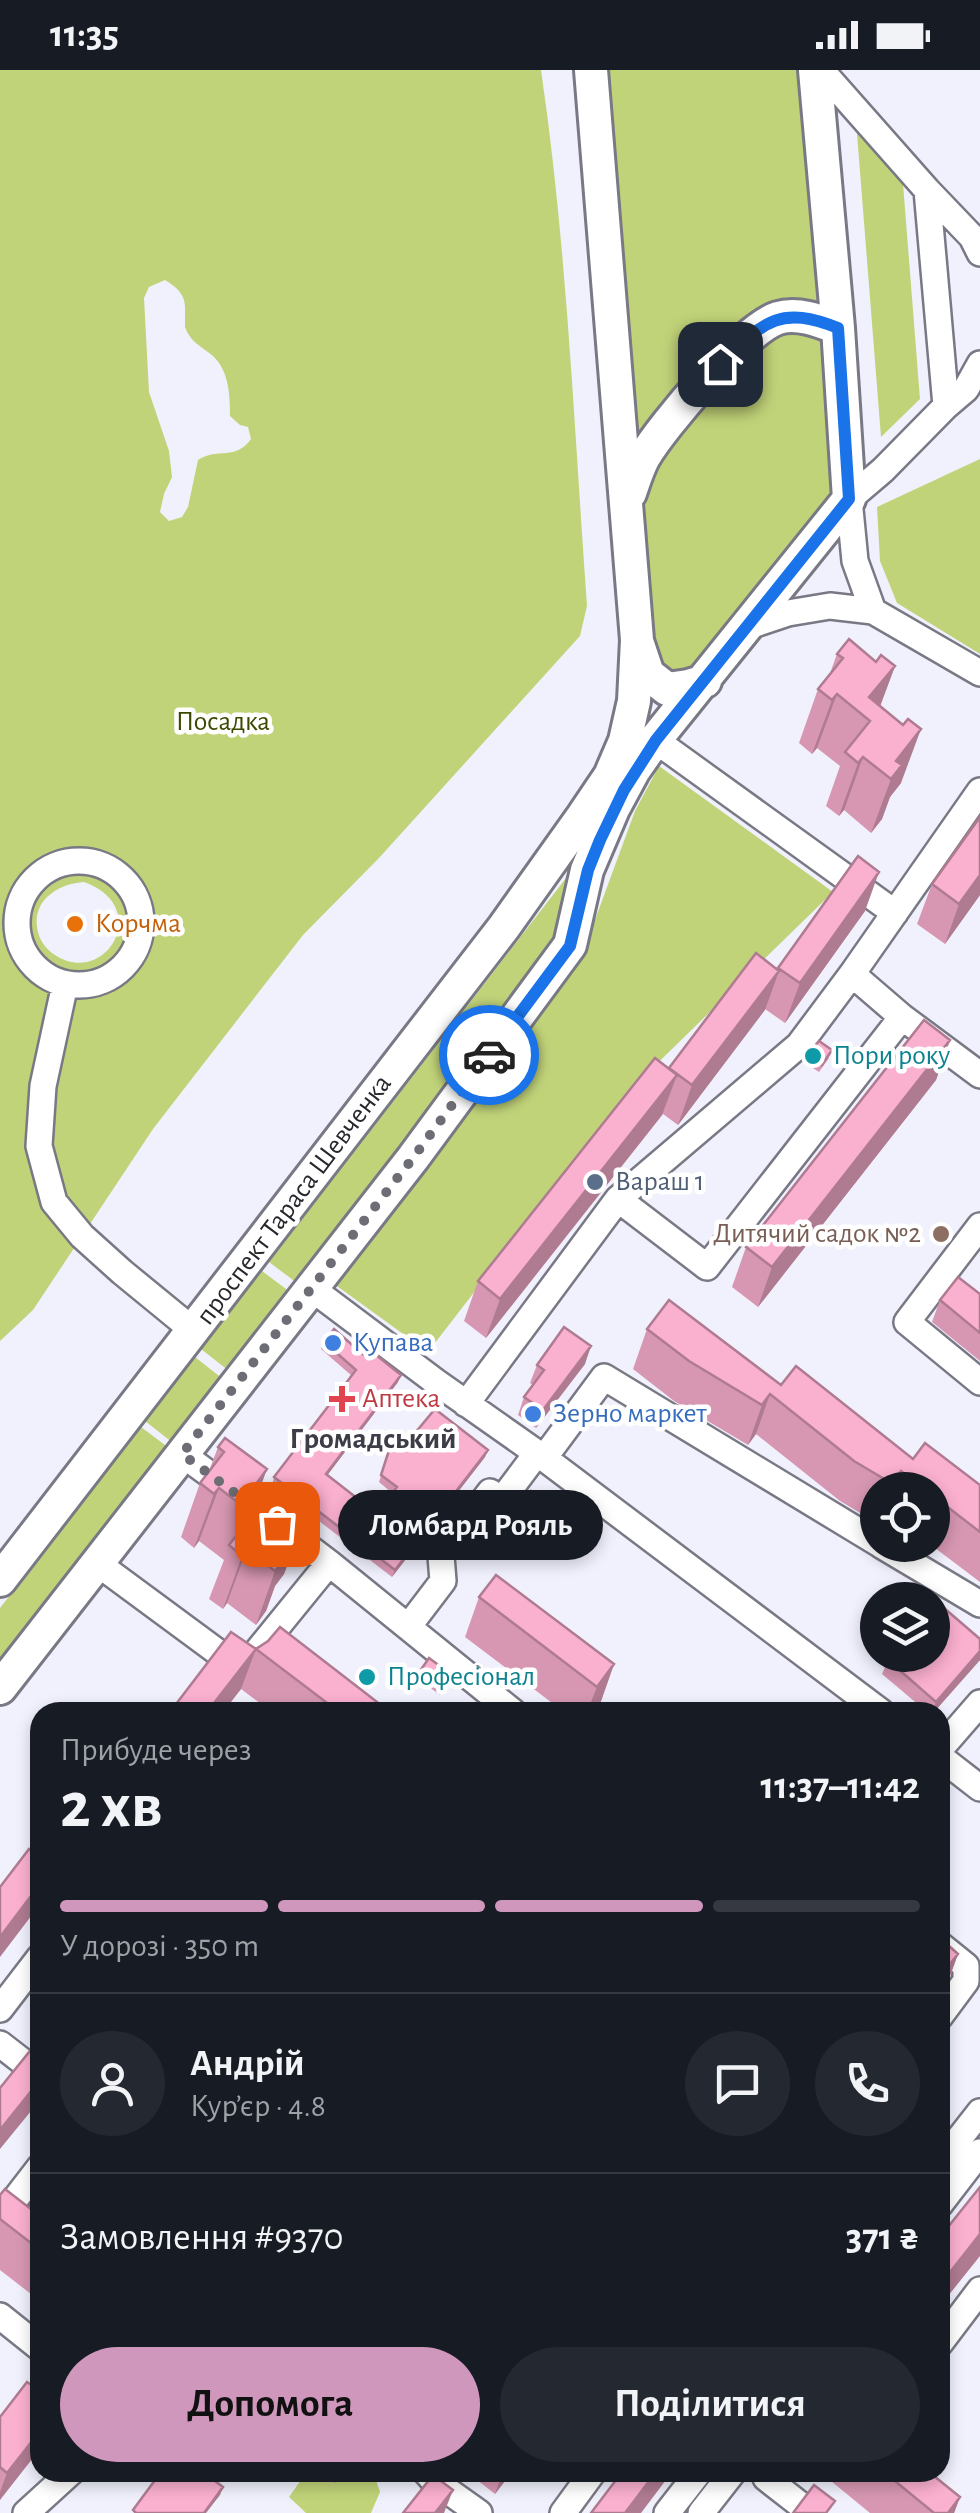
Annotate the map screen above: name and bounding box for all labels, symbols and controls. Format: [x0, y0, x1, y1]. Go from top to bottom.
text: 11:35 [50, 16, 119, 54]
pin [678, 322, 763, 407]
icon: home [693, 337, 748, 392]
park label: Посадка [176, 708, 270, 736]
place label: Корчма [95, 910, 181, 938]
marker: Корчма [64, 913, 86, 935]
courier [439, 1005, 539, 1105]
icon: car [462, 1028, 517, 1083]
place label: Пори року [833, 1042, 950, 1070]
marker: Пори року [802, 1045, 824, 1067]
street label: проспект Тараса Шевченка [191, 1070, 397, 1330]
place label: Вараш 1 [615, 1168, 704, 1196]
marker: Вараш 1 [584, 1171, 606, 1193]
place label: Дитячий садок №2 [713, 1220, 921, 1248]
marker: Дитячий садок №2 [930, 1223, 952, 1245]
place label: Купава [353, 1329, 434, 1357]
marker: Купава [322, 1332, 344, 1354]
place label: Аптека [362, 1385, 440, 1413]
marker: Аптека [331, 1388, 353, 1410]
place label: Зерно маркет [553, 1400, 708, 1428]
marker: Зерно маркет [522, 1403, 544, 1425]
district label: Громадський [290, 1424, 456, 1454]
map controls [860, 1472, 950, 1672]
button: locate [860, 1472, 950, 1562]
pin [235, 1482, 320, 1567]
callout: Ломбард Рояль [337, 1489, 602, 1559]
icon: bag [250, 1497, 305, 1552]
text: Ломбард Рояль [369, 1509, 572, 1541]
button: layers [860, 1582, 950, 1672]
place label: Професіонал [387, 1663, 535, 1691]
marker: Професіонал [356, 1666, 378, 1688]
text: Прибуде через [60, 1734, 252, 1766]
text: 11:37–11:42 [761, 1768, 920, 1806]
text: 2 хв [60, 1774, 163, 1839]
text: У дорозі · 350 m [60, 1930, 259, 1962]
button: person [60, 2031, 165, 2136]
button: chat [685, 2031, 790, 2136]
button: phone [815, 2031, 920, 2136]
text: Андрій [190, 2045, 305, 2083]
text: Кур’єр · 4.8 [190, 2090, 326, 2122]
text: Замовлення #9370 [60, 2219, 344, 2257]
text: 371 ₴ [846, 2219, 920, 2257]
button: Допомога [60, 2347, 480, 2462]
button: Поділитися [500, 2347, 920, 2462]

